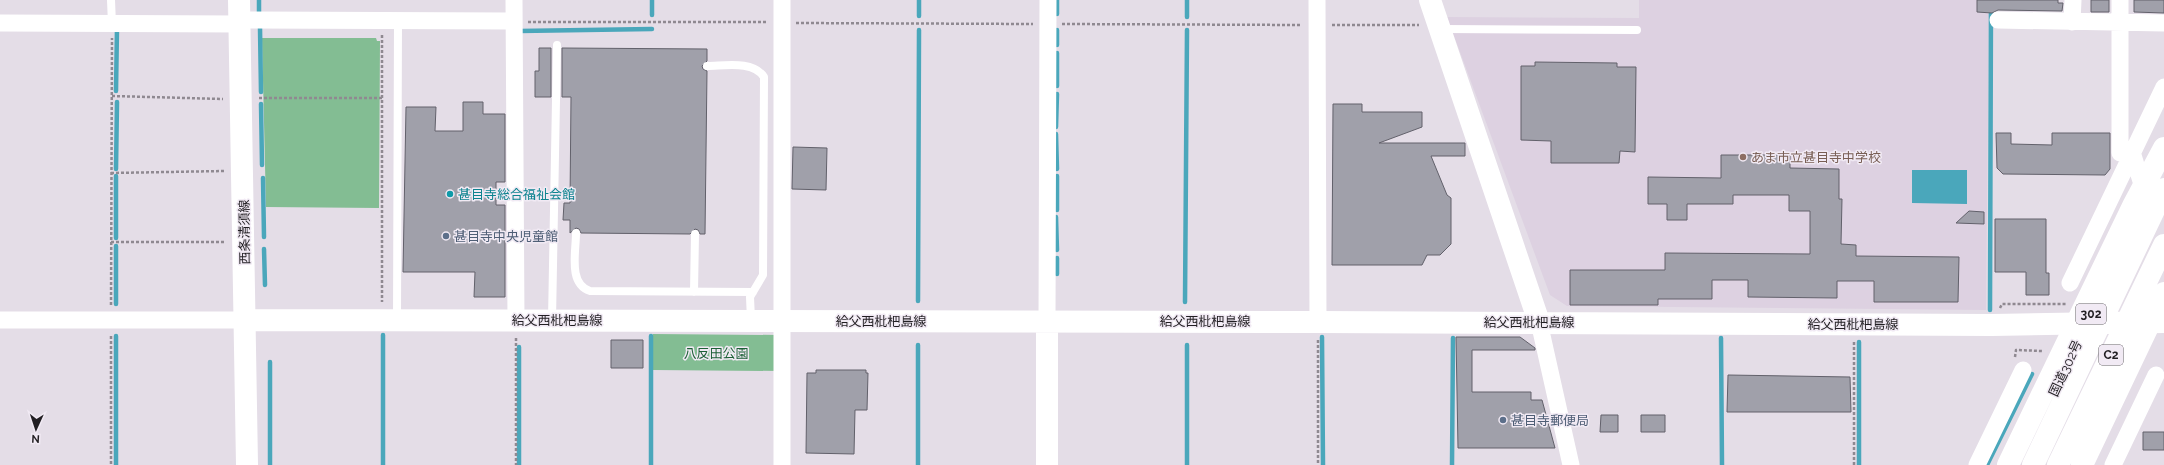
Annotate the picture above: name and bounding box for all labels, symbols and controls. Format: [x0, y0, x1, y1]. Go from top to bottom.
place label: あま市立甚目寺中学校 [1751, 150, 1881, 165]
marker: あま市立甚目寺中学校 [1738, 152, 1748, 162]
place label: 甚目寺総合福祉会館 [458, 187, 575, 202]
marker: 甚目寺総合福祉会館 [445, 189, 455, 199]
street label: 西条清須線 [236, 199, 253, 265]
place label: 甚目寺中央児童館 [454, 229, 558, 244]
marker: 甚目寺中央児童館 [441, 231, 451, 241]
road number: 302 [2076, 304, 2106, 324]
street label: 給父西枇杷島線 [511, 313, 603, 328]
street label: 給父西枇杷島線 [835, 314, 927, 329]
street label: 給父西枇杷島線 [1159, 314, 1251, 329]
street label: 給父西枇杷島線 [1483, 315, 1575, 330]
street label: 給父西枇杷島線 [1807, 317, 1899, 332]
street label: 国道302号 [2046, 338, 2085, 399]
road number: C2 [2099, 345, 2123, 365]
park label: 八反田公園 [683, 346, 749, 361]
north arrow [16, 409, 56, 449]
place label: 甚目寺郵便局 [1511, 413, 1589, 428]
marker: 甚目寺郵便局 [1498, 415, 1508, 425]
text: N [31, 432, 40, 445]

